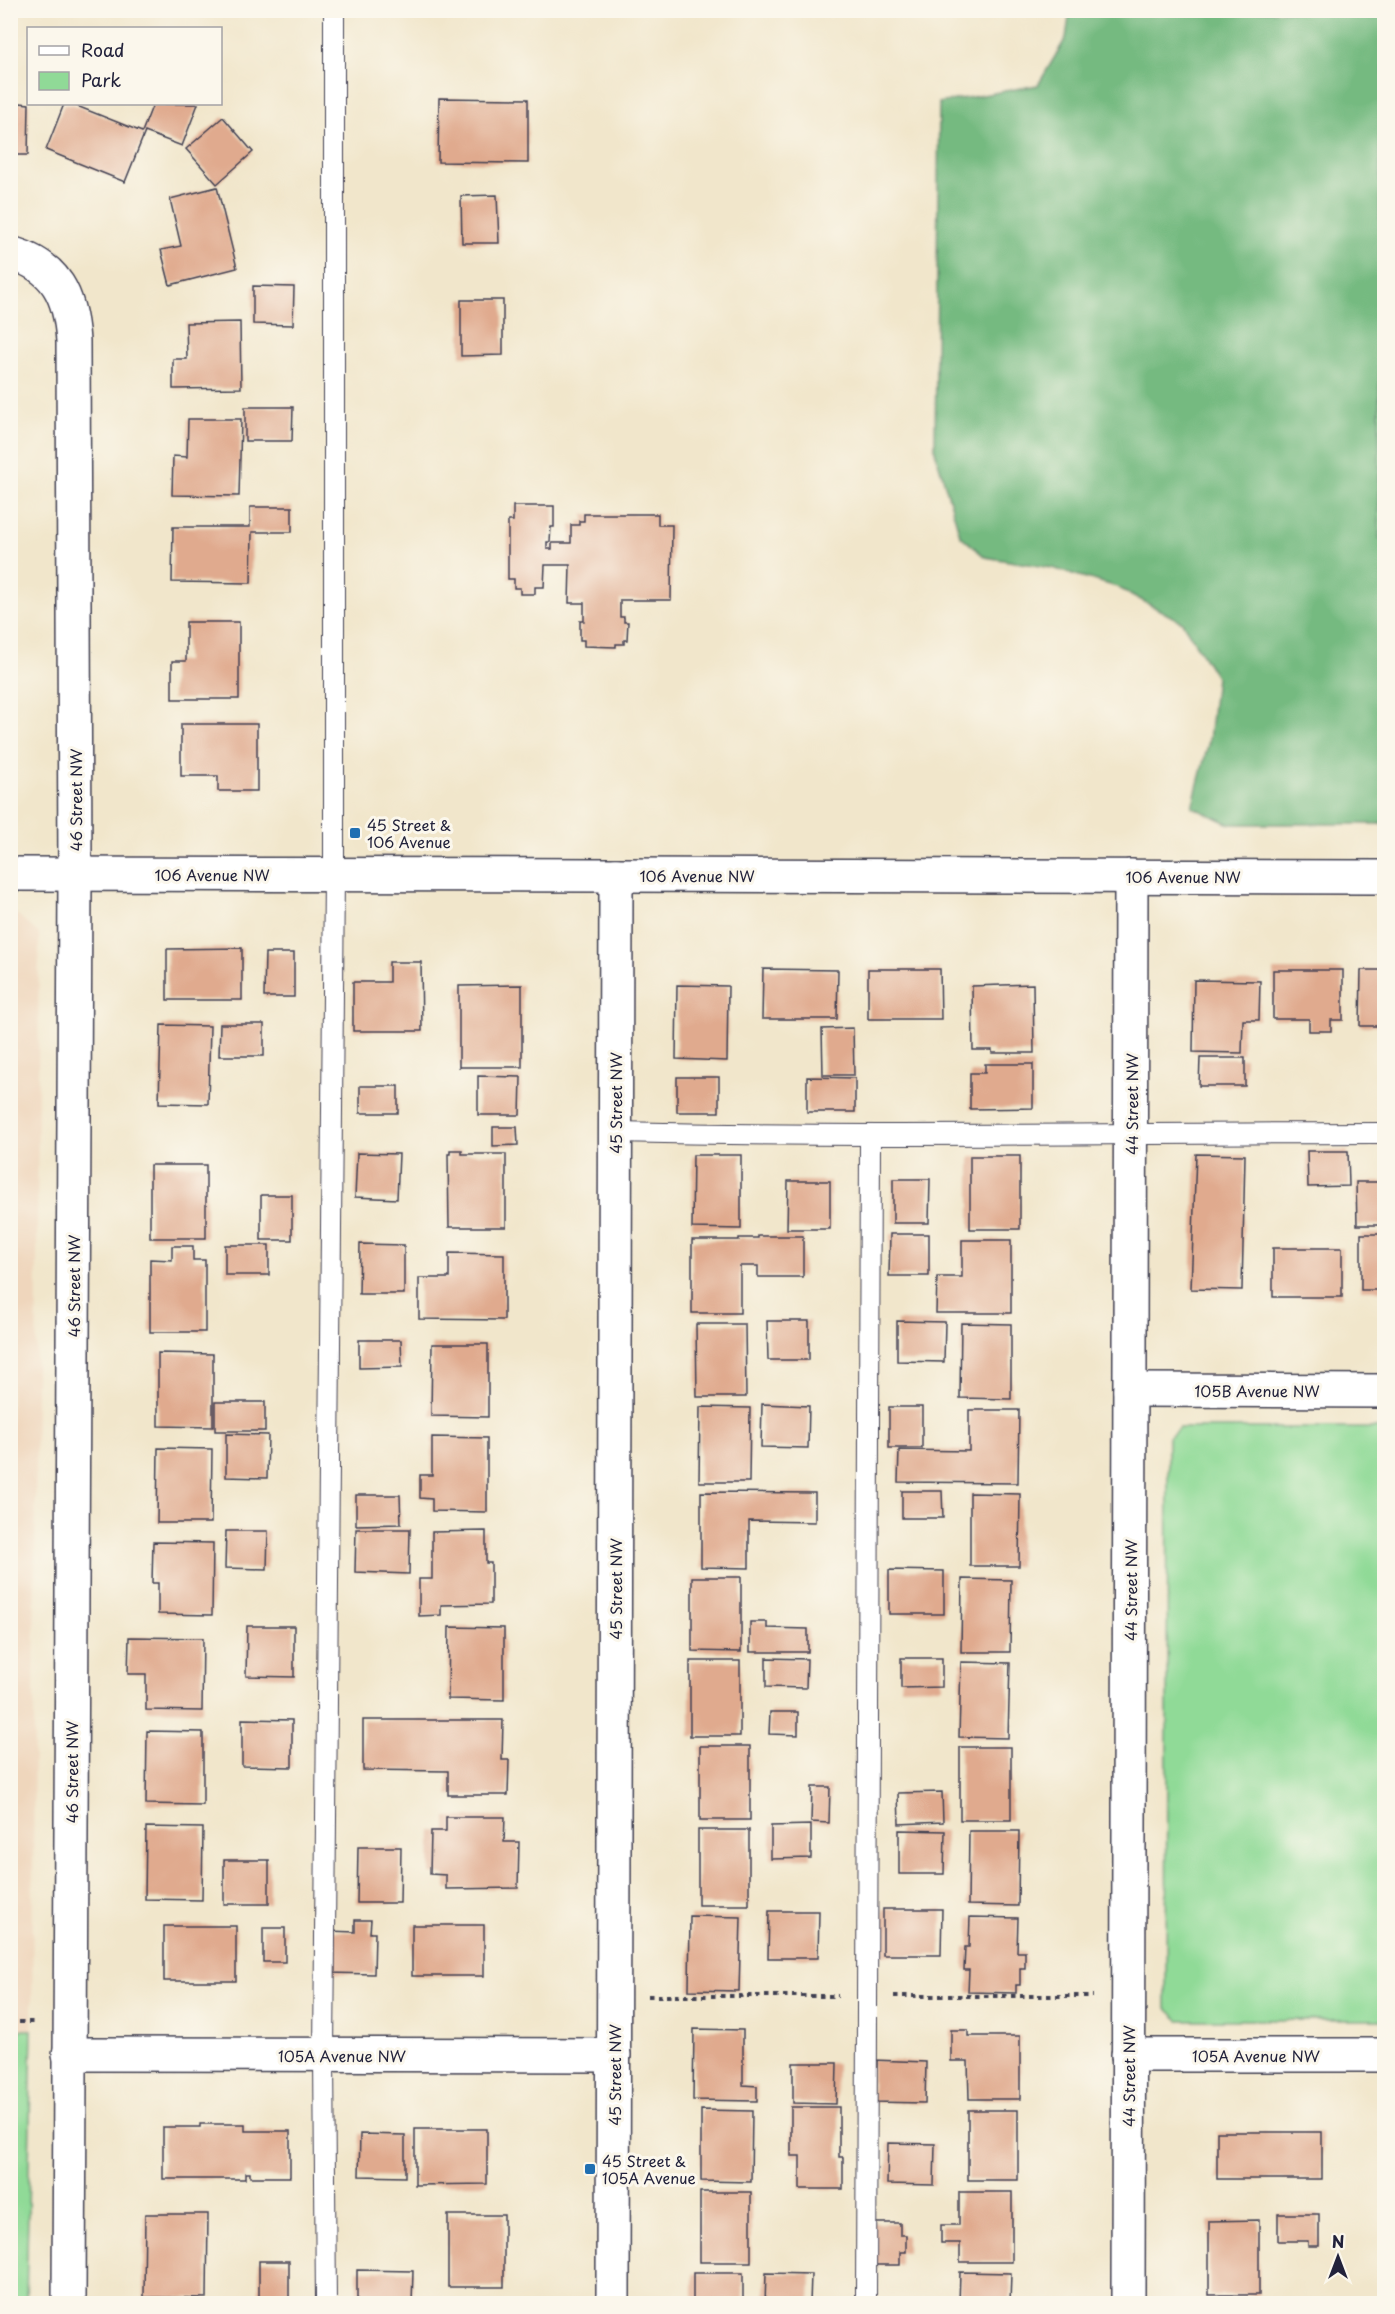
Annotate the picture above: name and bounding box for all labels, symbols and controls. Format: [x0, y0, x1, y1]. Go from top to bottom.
legend [27, 27, 222, 105]
text: Road [81, 36, 125, 63]
text: Park [81, 66, 121, 93]
street label: 46 Street NW [64, 749, 87, 851]
place label: 45 Street & 106 Avenue [367, 813, 451, 853]
marker: 45 Street & 106 Avenue [348, 826, 362, 840]
street label: 106 Avenue NW [154, 863, 270, 886]
street label: 106 Avenue NW [639, 864, 755, 887]
street label: 106 Avenue NW [1125, 865, 1241, 888]
street label: 45 Street NW [604, 1052, 627, 1154]
street label: 44 Street NW [1120, 1053, 1143, 1155]
street label: 46 Street NW [62, 1235, 85, 1337]
street label: 105B Avenue NW [1194, 1379, 1320, 1402]
street label: 45 Street NW [604, 1538, 627, 1640]
street label: 44 Street NW [1119, 1539, 1142, 1641]
street label: 46 Street NW [60, 1721, 83, 1823]
street label: 45 Street NW [603, 2024, 626, 2126]
street label: 44 Street NW [1117, 2025, 1140, 2127]
street label: 105A Avenue NW [278, 2044, 406, 2067]
street label: 105A Avenue NW [1192, 2044, 1320, 2067]
place label: 45 Street & 105A Avenue [602, 2149, 696, 2189]
marker: 45 Street & 105A Avenue [583, 2162, 597, 2176]
north arrow [1308, 2227, 1368, 2287]
text: N [1332, 2229, 1344, 2253]

